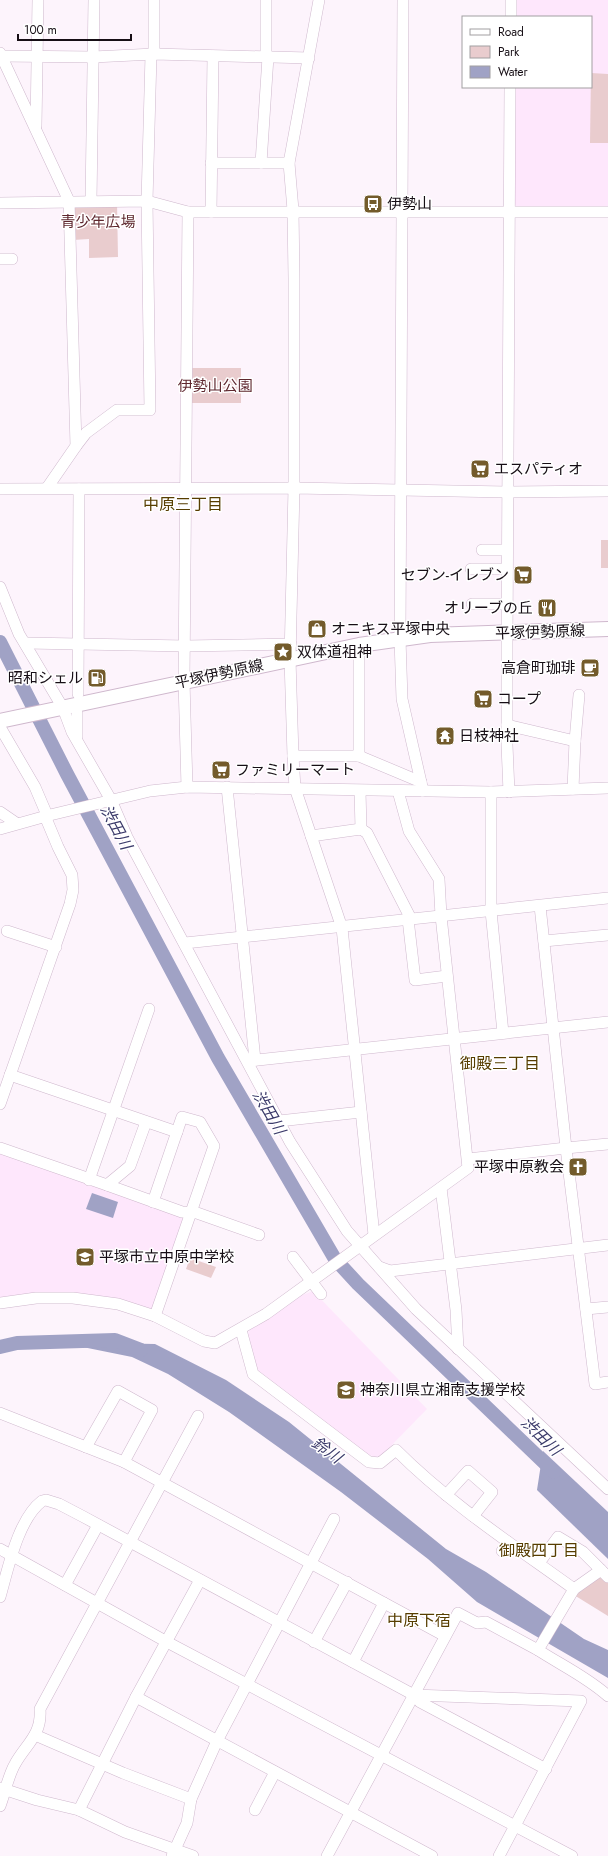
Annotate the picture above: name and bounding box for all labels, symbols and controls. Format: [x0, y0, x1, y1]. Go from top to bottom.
scale bar [18, 16, 131, 42]
legend [462, 16, 592, 88]
text: 100 m [24, 21, 57, 39]
text: Road [498, 23, 524, 41]
text: Park [498, 43, 520, 61]
text: Water [498, 63, 529, 81]
bus stop icon: 伊勢山 [362, 193, 384, 215]
place label: 伊勢山 [387, 193, 432, 215]
park label: 青少年広場 [60, 211, 136, 233]
park label: 伊勢山公園 [177, 375, 253, 397]
supermarket icon: エスパティオ [469, 458, 491, 480]
place label: エスパティオ [494, 458, 583, 480]
district label: 中原三丁目 [143, 493, 223, 516]
place label: セブン-イレブン [401, 564, 509, 586]
supermarket icon: セブン-イレブン [512, 564, 534, 586]
place label: オリーブの丘 [444, 597, 533, 619]
restaurant icon: オリーブの丘 [536, 597, 558, 619]
shop icon: オニキス平塚中央 [306, 618, 328, 640]
place label: オニキス平塚中央 [331, 618, 451, 640]
street label: 平塚伊勢原線 [495, 619, 585, 645]
place icon: 双体道祖神 [272, 641, 294, 663]
place label: 双体道祖神 [297, 641, 372, 663]
street label: 平塚伊勢原線 [173, 654, 265, 694]
place label: 高倉町珈琲 [501, 657, 576, 679]
cafe icon: 高倉町珈琲 [579, 657, 601, 679]
place label: 昭和シェル [8, 667, 83, 689]
fuel station icon: 昭和シェル [86, 667, 108, 689]
supermarket icon: コープ [472, 688, 494, 710]
place label: コープ [497, 688, 541, 710]
temple icon: 日枝神社 [434, 725, 456, 747]
place label: 日枝神社 [459, 725, 519, 747]
supermarket icon: ファミリーマート [210, 759, 232, 781]
place label: ファミリーマート [235, 759, 355, 781]
water label: 渋田川 [95, 800, 138, 855]
district label: 御殿三丁目 [460, 1052, 540, 1075]
water label: 渋田川 [247, 1085, 292, 1140]
place label: 平塚中原教会 [474, 1156, 564, 1178]
church icon: 平塚中原教会 [567, 1156, 589, 1178]
school or university icon: 平塚市立中原中学校 [74, 1246, 96, 1268]
place label: 平塚市立中原中学校 [99, 1246, 234, 1268]
school or university icon: 神奈川県立湘南支援学校 [335, 1379, 357, 1401]
place label: 神奈川県立湘南支援学校 [360, 1379, 525, 1401]
water label: 渋田川 [516, 1411, 568, 1462]
water label: 鈴川 [307, 1431, 348, 1470]
district label: 御殿四丁目 [499, 1539, 579, 1562]
district label: 中原下宿 [387, 1609, 451, 1632]

